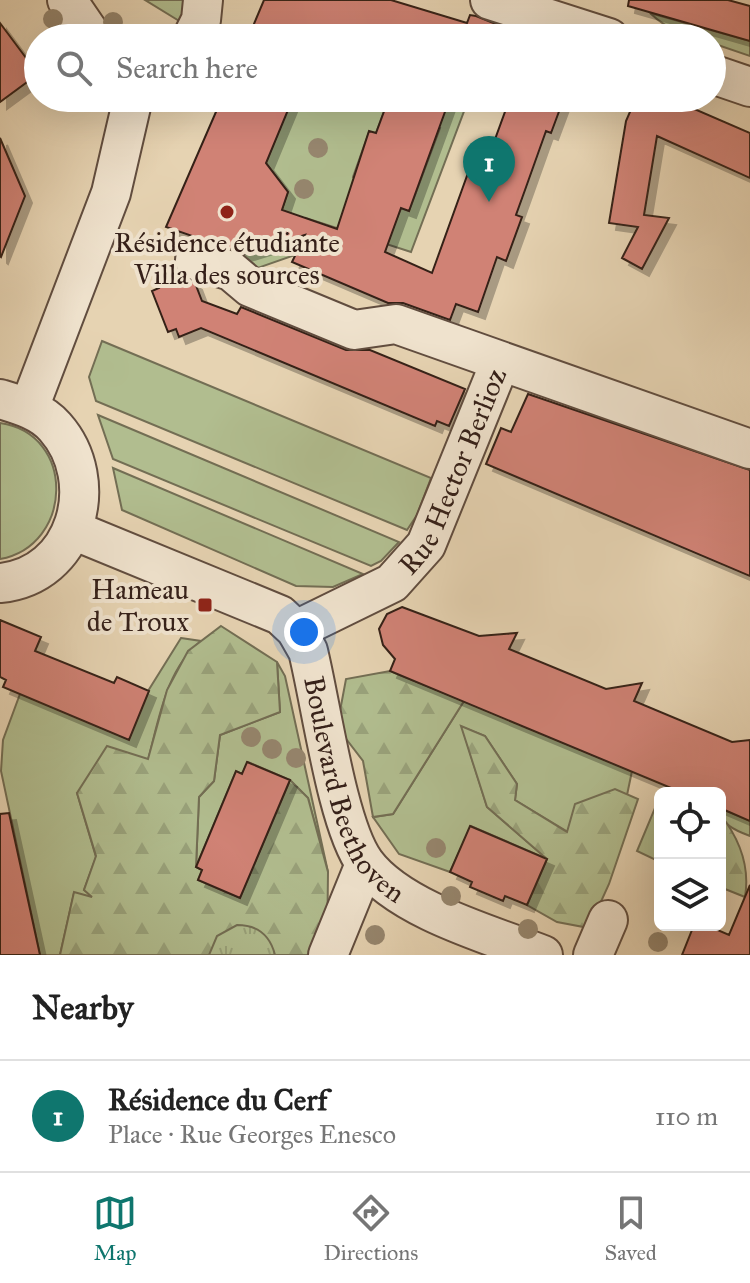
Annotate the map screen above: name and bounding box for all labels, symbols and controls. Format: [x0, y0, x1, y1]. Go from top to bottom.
search box [24, 24, 726, 112]
icon: search [52, 46, 96, 90]
text: Search here [116, 50, 258, 86]
pin: 1 [463, 136, 515, 202]
marker: Résidence étudiante Villa des sources [218, 203, 236, 221]
place label: Résidence étudiante Villa des sources [114, 225, 340, 292]
street label: Rue Hector Berlioz [391, 363, 514, 582]
place label: Hameau de Troux [87, 572, 190, 639]
marker: Hameau de Troux [196, 596, 214, 614]
your location [284, 612, 324, 652]
street label: Boulevard Beethoven [297, 673, 412, 910]
map controls [654, 787, 726, 931]
button: locate [654, 787, 726, 859]
button: layers [654, 859, 726, 931]
text: Nearby [32, 987, 134, 1028]
text: Résidence du Cerf [108, 1082, 328, 1118]
text: 1 [53, 1100, 63, 1132]
text: 110 m [655, 1100, 718, 1132]
text: Place · Rue Georges Enesco [108, 1118, 396, 1150]
tab: Map [93, 1191, 137, 1266]
tab: Directions [323, 1191, 418, 1266]
tab: Saved [605, 1191, 657, 1266]

